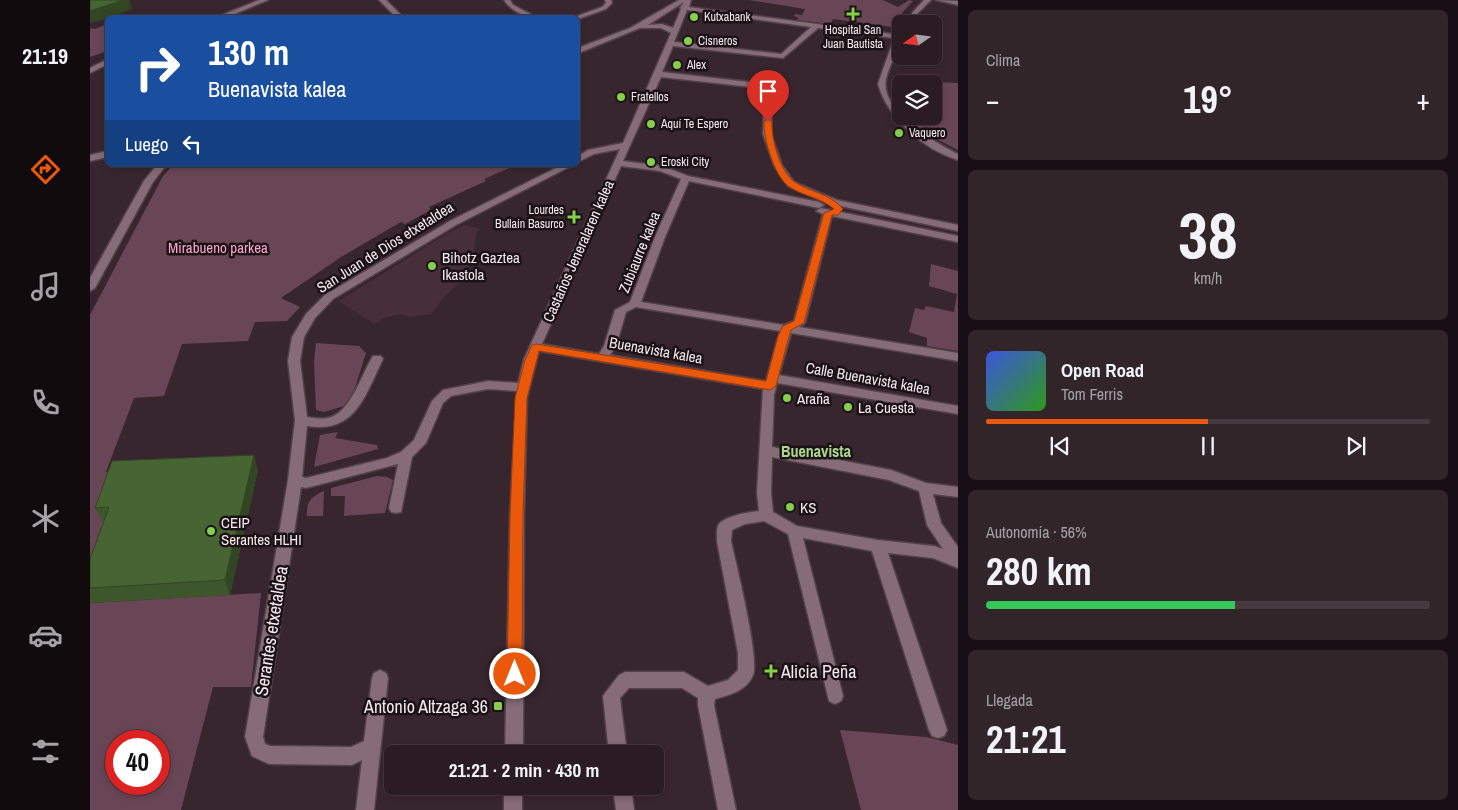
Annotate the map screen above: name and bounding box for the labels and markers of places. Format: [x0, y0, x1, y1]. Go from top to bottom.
marker: Hospital San Juan Bautista [846, 7, 860, 21]
place label: Kutxabank [704, 9, 751, 25]
marker: Kutxabank [688, 11, 700, 23]
place label: Hospital San Juan Bautista [823, 22, 884, 52]
place label: Cisneros [698, 33, 737, 49]
marker: Cisneros [682, 35, 694, 47]
place label: Alex [686, 57, 706, 73]
marker: Alex [671, 59, 683, 71]
pin [747, 70, 789, 121]
place label: Fratellos [631, 89, 669, 105]
marker: Fratellos [615, 91, 627, 103]
place label: Aquí Te Espero [660, 116, 728, 132]
marker: Aquí Te Espero [645, 118, 657, 130]
place label: Vaquero [909, 125, 945, 141]
marker: Vaquero [893, 127, 905, 139]
place label: Eroski City [661, 154, 709, 170]
marker: Eroski City [645, 156, 657, 168]
place label: Lourdes Bullaín Basurco [495, 202, 564, 232]
marker: Lourdes Bullaín Basurco [568, 211, 580, 223]
place label: Bihotz Gaztea Ikastola [442, 247, 520, 285]
marker: Bihotz Gaztea Ikastola [426, 260, 438, 272]
place label: Araña [796, 388, 830, 409]
marker: Araña [781, 392, 793, 404]
place label: La Cuesta [858, 397, 914, 418]
marker: La Cuesta [842, 401, 854, 413]
place label: KS [800, 497, 816, 518]
marker: KS [784, 501, 796, 513]
place label: CEIP Serantes HLHI [221, 512, 302, 550]
marker: CEIP Serantes HLHI [205, 525, 217, 537]
place label: Alicia Peña [780, 659, 857, 684]
marker: Alicia Peña [765, 665, 777, 677]
place label: Antonio Altzaga 36 [363, 694, 488, 719]
marker: Antonio Altzaga 36 [492, 700, 504, 712]

